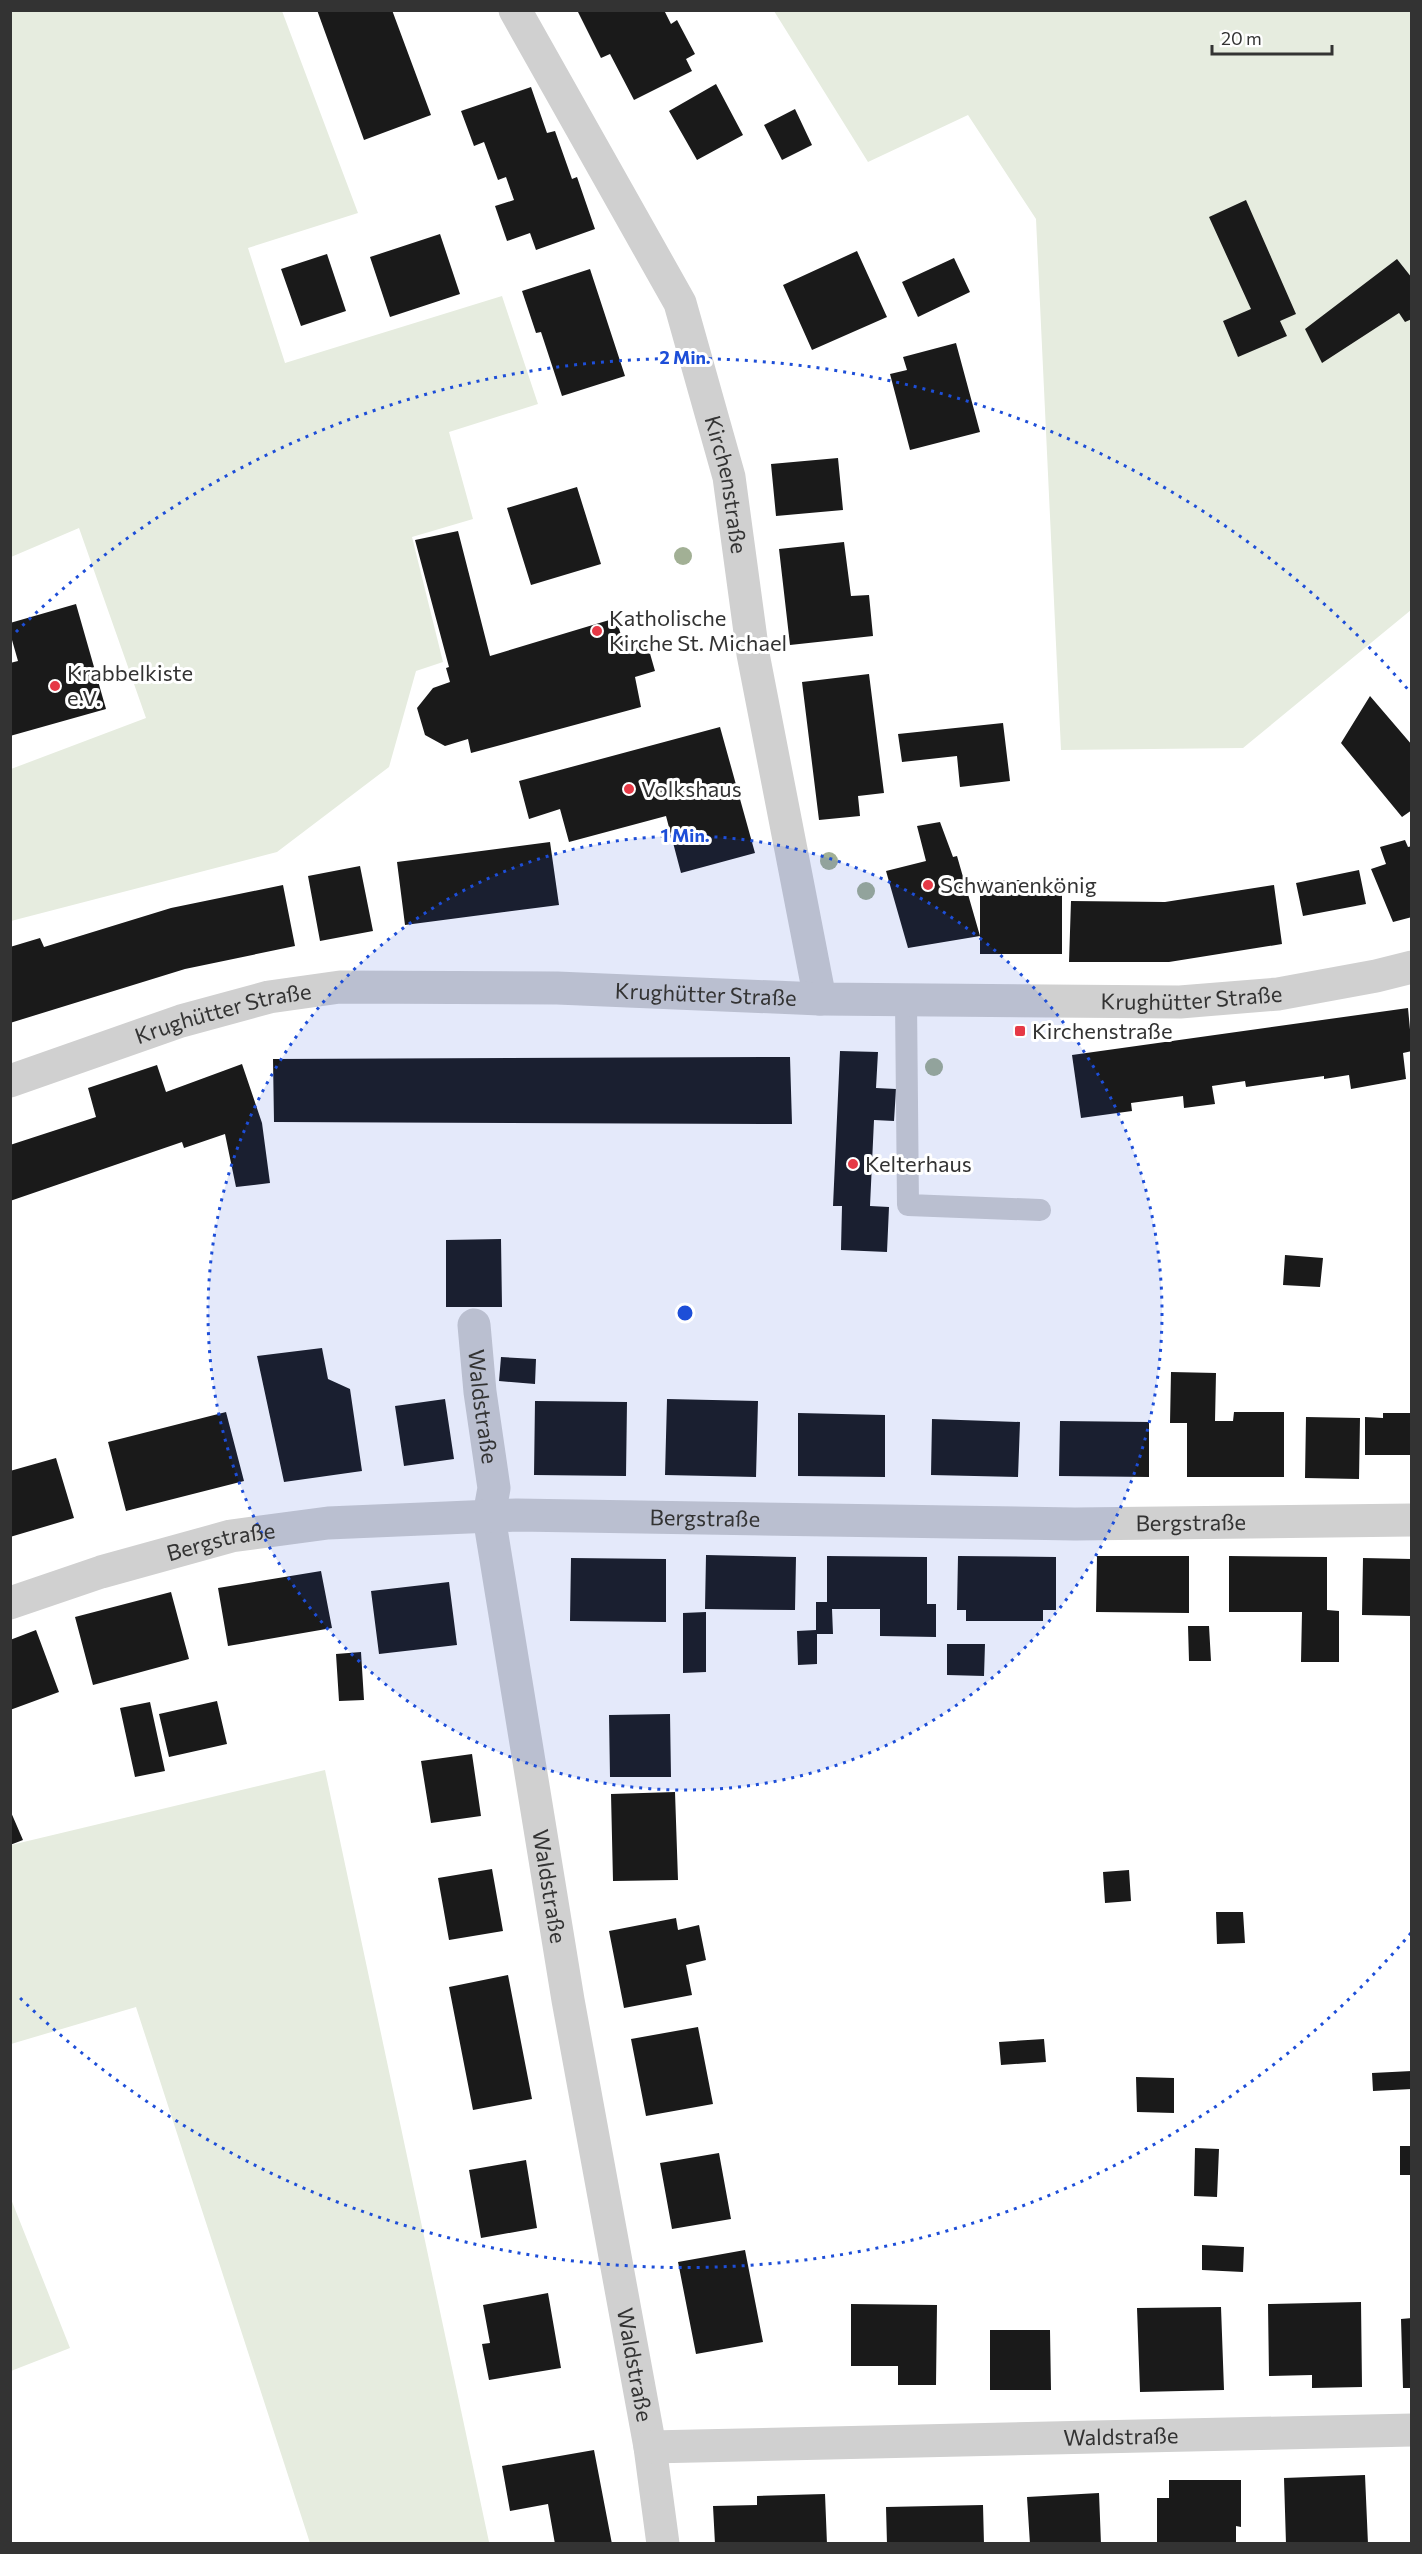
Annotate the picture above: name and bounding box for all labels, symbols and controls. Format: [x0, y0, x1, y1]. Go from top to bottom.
scale bar [1212, 18, 1332, 56]
text: 20 m [1221, 27, 1262, 49]
text: 2 Min. [659, 346, 711, 368]
street label: Kirchenstraße [699, 412, 753, 555]
place label: Katholische Kirche St. Michael [609, 604, 787, 656]
marker: Katholische Kirche St. Michael [590, 624, 604, 638]
place label: Krabbelkiste e.V. [67, 659, 193, 711]
marker: Krabbelkiste e.V. [48, 679, 62, 693]
place label: Volkshaus [641, 775, 742, 802]
marker: Volkshaus [622, 782, 636, 796]
text: 1 Min. [660, 824, 710, 846]
place label: Schwanenkönig [940, 871, 1097, 898]
marker: Schwanenkönig [921, 878, 935, 892]
street label: Krughütter Straße [614, 976, 797, 1011]
street label: Krughütter Straße [131, 977, 313, 1049]
street label: Krughütter Straße [1101, 980, 1283, 1015]
place label: Kirchenstraße [1032, 1017, 1173, 1044]
marker: Kirchenstraße [1013, 1024, 1027, 1038]
place label: Kelterhaus [865, 1150, 972, 1177]
marker: Kelterhaus [846, 1157, 860, 1171]
centre of rings [675, 1303, 695, 1323]
street label: Waldstraße [463, 1348, 504, 1465]
street label: Bergstraße [649, 1503, 760, 1532]
street label: Bergstraße [1135, 1508, 1246, 1536]
street label: Bergstraße [163, 1516, 277, 1566]
street label: Waldstraße [527, 1827, 573, 1945]
street label: Waldstraße [612, 2306, 659, 2424]
street label: Waldstraße [1063, 2421, 1179, 2451]

